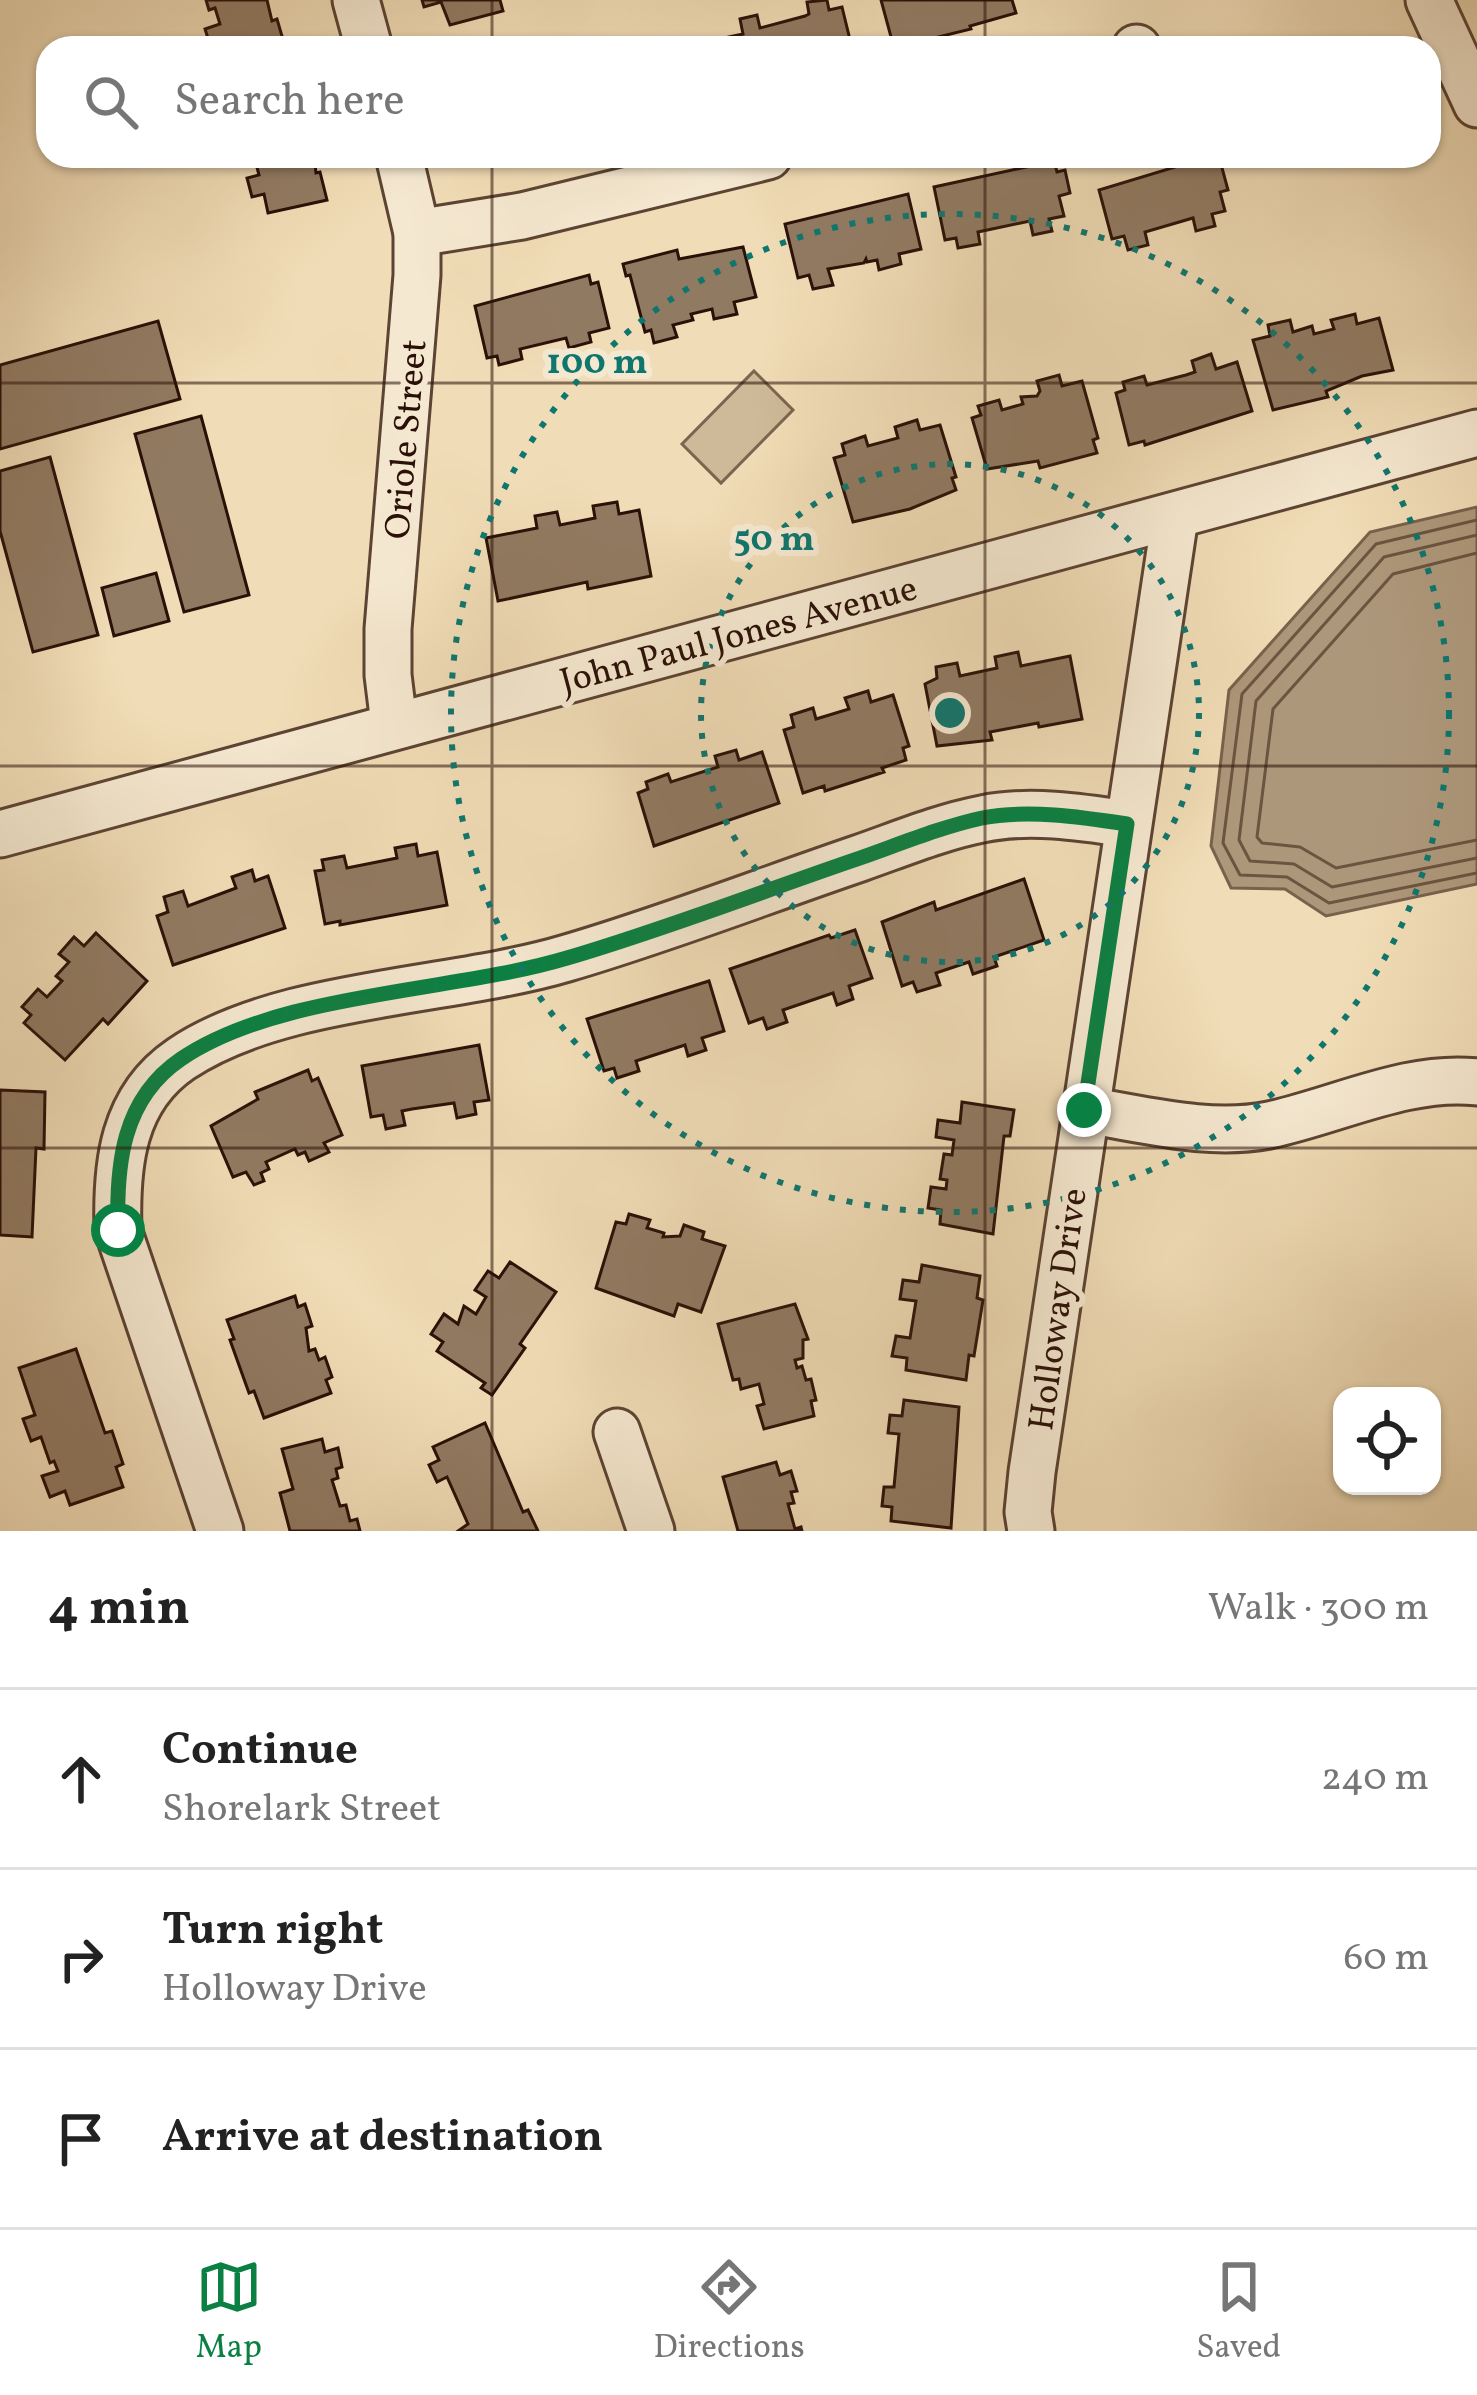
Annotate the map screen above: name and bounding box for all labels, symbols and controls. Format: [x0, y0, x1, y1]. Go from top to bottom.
search box [36, 36, 1441, 168]
icon: search [78, 69, 144, 135]
text: Search here [174, 71, 405, 134]
street label: Oriole Street [374, 337, 442, 541]
text: 100 m [546, 339, 648, 389]
text: 50 m [733, 516, 815, 566]
street label: John Paul Jones Avenue [555, 565, 923, 709]
centre of rings [929, 692, 971, 734]
route end [1057, 1083, 1111, 1137]
street label: Holloway Drive [1018, 1185, 1102, 1434]
route start [91, 1203, 145, 1257]
map controls [1333, 1387, 1441, 1495]
button: locate [1333, 1387, 1441, 1495]
text: 4 min [48, 1574, 190, 1645]
text: Walk · 300 m [1208, 1582, 1429, 1636]
text: Continue [162, 1720, 358, 1783]
icon: ahead [48, 1746, 114, 1812]
text: 240 m [1321, 1752, 1429, 1806]
text: Shorelark Street [162, 1783, 441, 1837]
text: Turn right [162, 1900, 383, 1963]
icon: right [48, 1926, 114, 1992]
text: 60 m [1344, 1932, 1429, 1986]
text: Holloway Drive [162, 1963, 427, 2017]
icon: arrive [48, 2106, 114, 2172]
text: Arrive at destination [162, 2107, 603, 2170]
tab: Map [196, 2254, 262, 2372]
tab: Directions [653, 2254, 805, 2372]
tab: Saved [1196, 2254, 1281, 2372]

